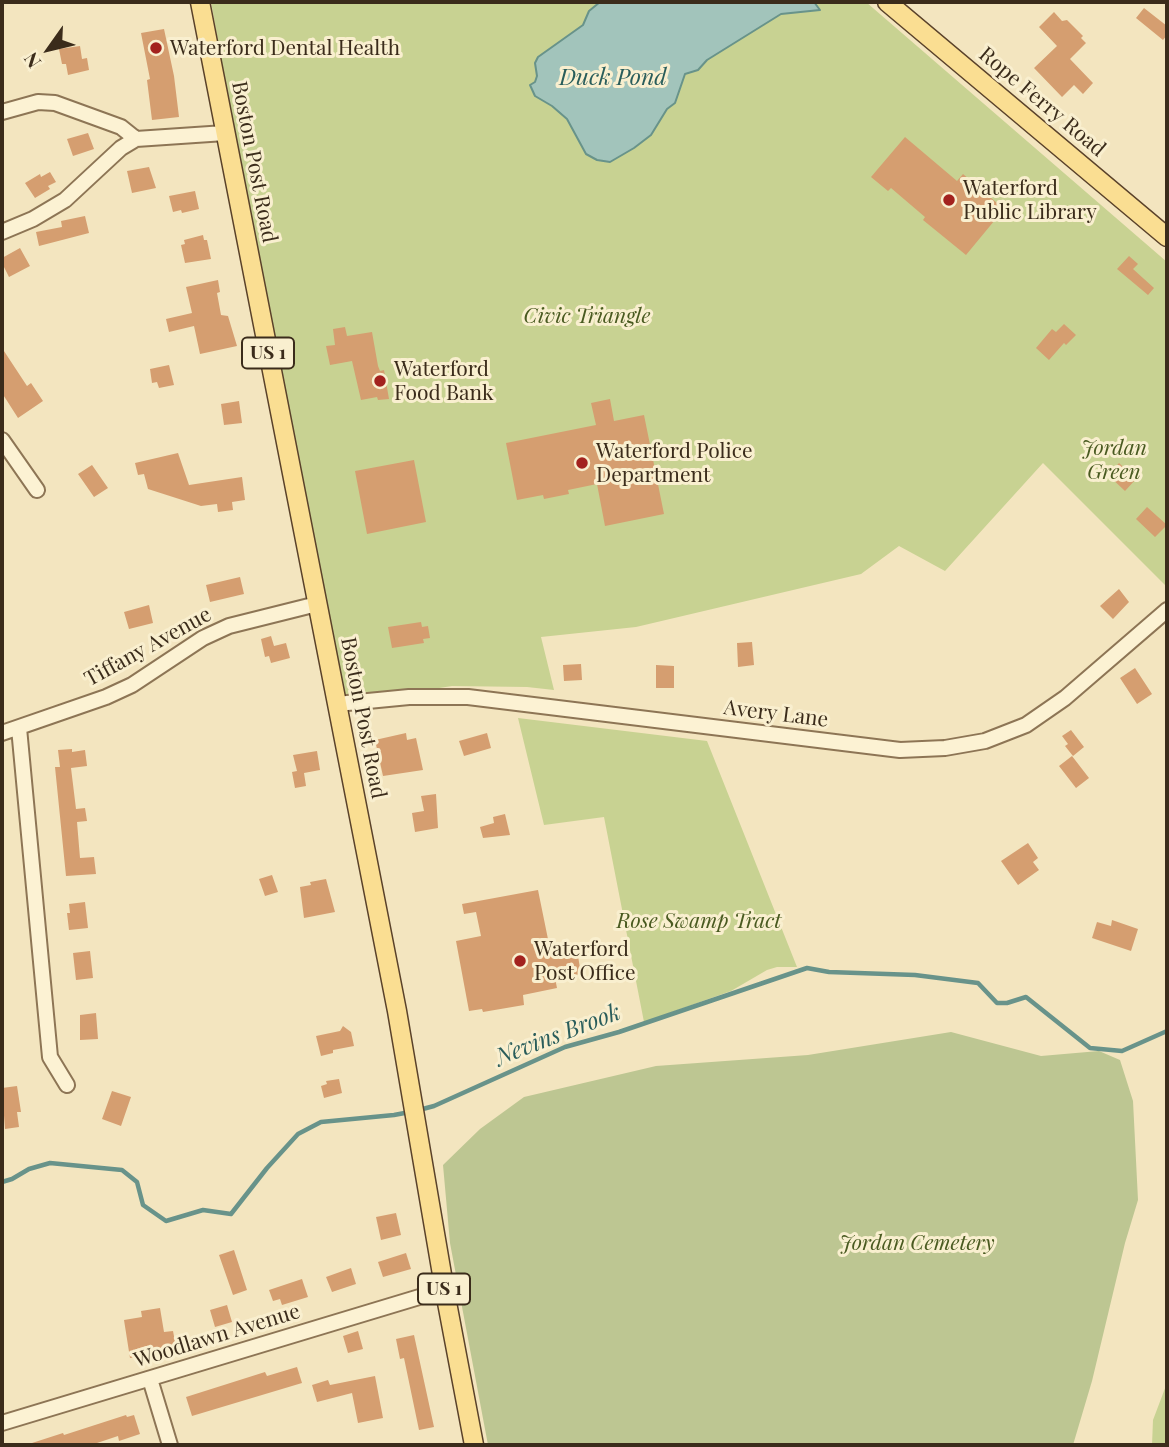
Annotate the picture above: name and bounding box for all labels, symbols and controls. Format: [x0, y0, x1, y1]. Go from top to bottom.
north arrow [14, 14, 84, 84]
place label: Waterford Dental Health [170, 35, 400, 61]
marker: Waterford Dental Health [148, 40, 164, 56]
street label: Rope Ferry Road [974, 42, 1110, 162]
text: N [17, 48, 46, 74]
water label: Duck Pond [559, 64, 667, 92]
street label: Boston Post Road [226, 79, 282, 245]
place label: Waterford Public Library [963, 175, 1097, 225]
marker: Waterford Public Library [941, 192, 957, 208]
park label: Civic Triangle [524, 303, 650, 329]
road number: US 1 [242, 338, 294, 368]
place label: Waterford Food Bank [394, 356, 494, 406]
marker: Waterford Food Bank [372, 373, 388, 389]
park label: Jordan Green [1081, 435, 1147, 485]
place label: Waterford Police Department [596, 438, 753, 488]
marker: Waterford Police Department [574, 455, 590, 471]
street label: Tiffany Avenue [80, 602, 216, 692]
street label: Boston Post Road [335, 635, 391, 801]
street label: Avery Lane [722, 695, 830, 733]
park label: Rose Swamp Tract [617, 908, 781, 934]
place label: Waterford Post Office [534, 936, 636, 986]
marker: Waterford Post Office [512, 953, 528, 969]
water label: Nevins Brook [492, 999, 624, 1071]
park label: Jordan Cemetery [839, 1230, 995, 1256]
road number: US 1 [418, 1274, 470, 1304]
street label: Woodlawn Avenue [131, 1299, 303, 1373]

